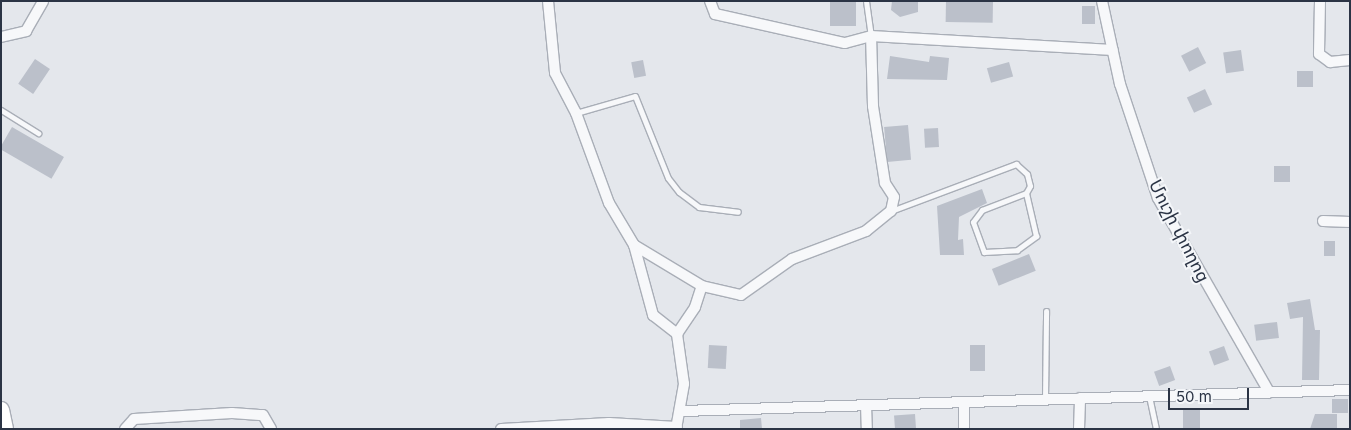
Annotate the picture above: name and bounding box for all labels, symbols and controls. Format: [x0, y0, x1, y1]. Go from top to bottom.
street label: Մուշի փողոց [1144, 176, 1214, 286]
scale bar [1171, 378, 1252, 410]
text: 50 m [1176, 387, 1212, 406]

